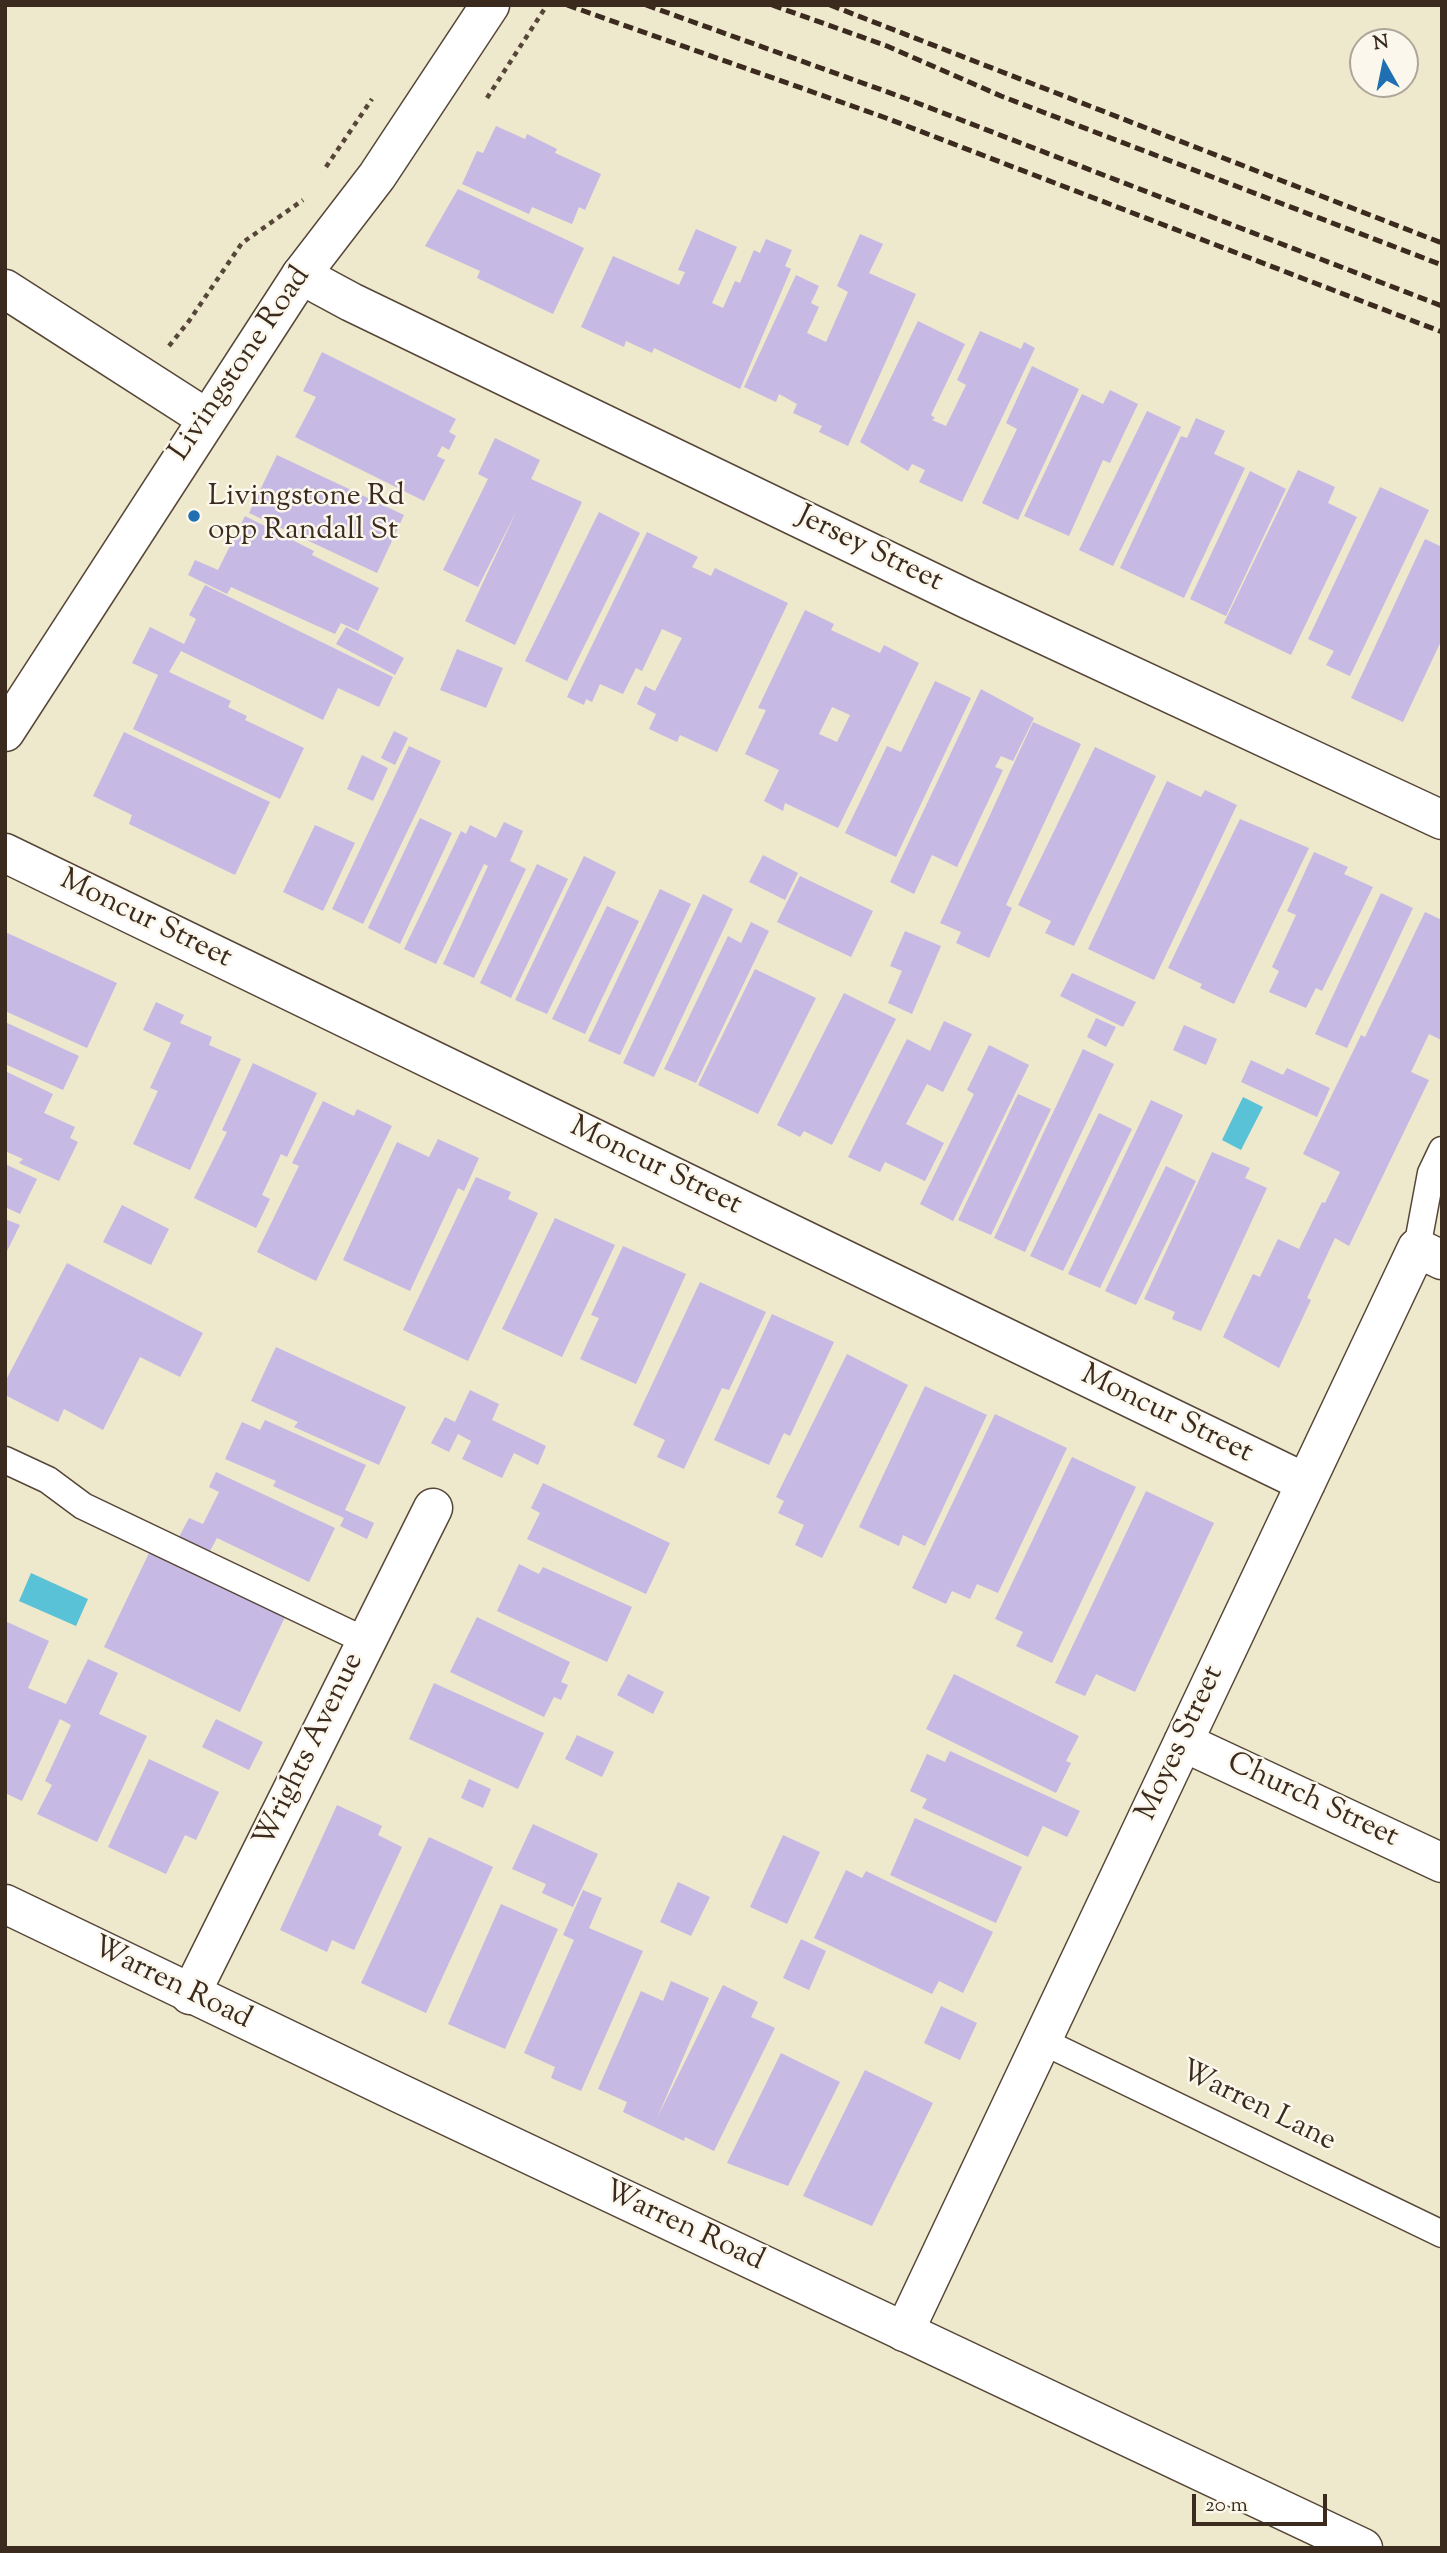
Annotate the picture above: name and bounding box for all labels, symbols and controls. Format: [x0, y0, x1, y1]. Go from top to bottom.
north arrow [1349, 28, 1419, 98]
text: N [1371, 29, 1391, 58]
street label: Livingstone Road [164, 261, 320, 469]
place label: Livingstone Rd opp Randall St [208, 481, 405, 552]
street label: Jersey Street [790, 500, 948, 602]
marker: Livingstone Rd opp Randall St [186, 508, 202, 524]
street label: Moncur Street [53, 864, 237, 978]
street label: Moncur Street [563, 1111, 747, 1225]
street label: Moncur Street [1074, 1359, 1258, 1473]
street label: Wrights Avenue [248, 1648, 374, 1854]
street label: Moyes Street [1130, 1661, 1234, 1827]
street label: Church Street [1221, 1747, 1403, 1857]
street label: Warren Road [85, 1931, 257, 2039]
street label: Warren Lane [1173, 2055, 1341, 2161]
street label: Warren Road [597, 2175, 769, 2281]
scale bar [1195, 2480, 1330, 2524]
text: 20 m [1205, 2491, 1248, 2521]

